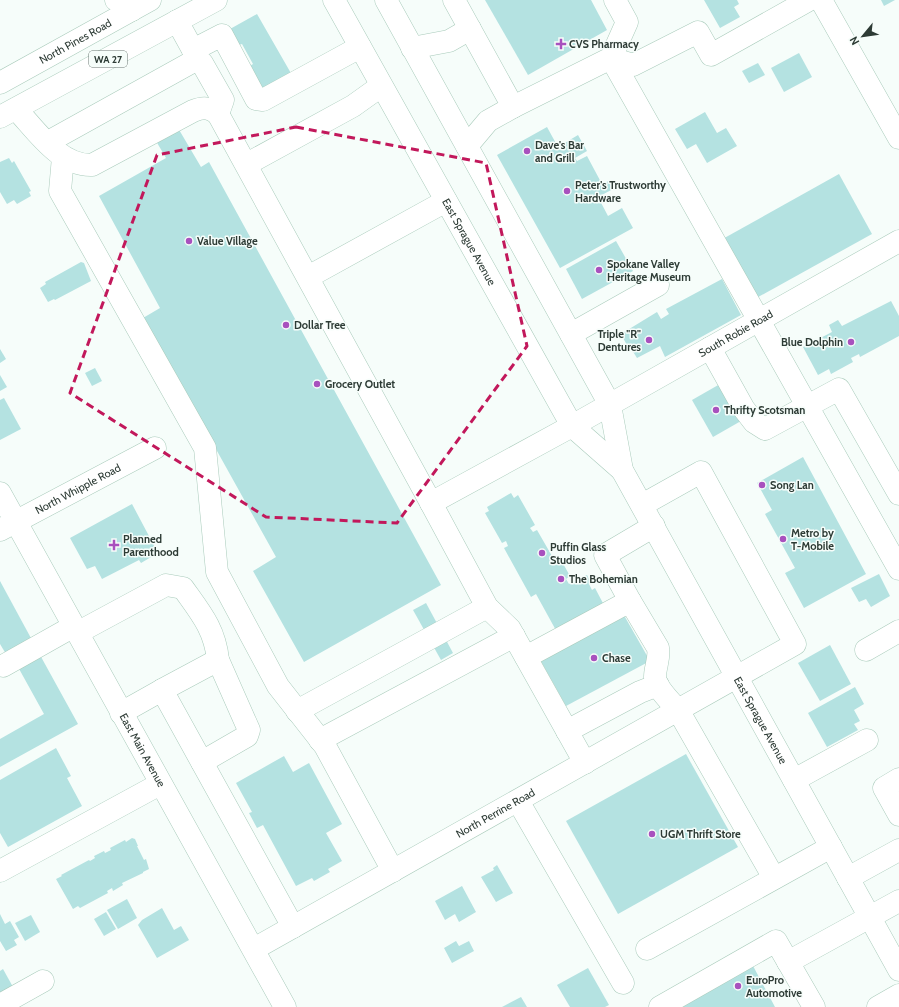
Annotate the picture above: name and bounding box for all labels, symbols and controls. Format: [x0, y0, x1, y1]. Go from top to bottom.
street label: North Pines Road [37, 16, 114, 67]
north arrow [843, 16, 883, 56]
text: N [846, 34, 862, 48]
place label: CVS Pharmacy [569, 37, 639, 51]
marker: CVS Pharmacy [556, 39, 566, 49]
road number: WA 27 [89, 51, 127, 67]
place label: Dave's Bar and Grill [535, 138, 584, 165]
marker: Dave's Bar and Grill [522, 146, 532, 156]
place label: Peter's Trustworthy Hardware [575, 178, 666, 205]
marker: Peter's Trustworthy Hardware [562, 186, 572, 196]
street label: East Sprague Avenue [439, 196, 499, 288]
place label: Value Village [197, 234, 258, 248]
marker: Value Village [184, 236, 194, 246]
place label: Spokane Valley Heritage Museum [607, 257, 691, 284]
marker: Spokane Valley Heritage Museum [594, 265, 604, 275]
street label: South Robie Road [696, 307, 775, 360]
place label: Dollar Tree [294, 318, 346, 332]
marker: Dollar Tree [281, 320, 291, 330]
place label: Triple "R" Dentures [598, 327, 641, 354]
marker: Triple "R" Dentures [644, 335, 654, 345]
place label: Blue Dolphin [781, 335, 843, 349]
marker: Blue Dolphin [846, 337, 856, 347]
place label: Grocery Outlet [325, 377, 395, 391]
marker: Grocery Outlet [312, 379, 322, 389]
place label: Thrifty Scotsman [724, 403, 805, 417]
marker: Thrifty Scotsman [711, 405, 721, 415]
street label: North Whipple Road [33, 460, 123, 517]
place label: Song Lan [770, 478, 814, 492]
marker: Song Lan [757, 480, 767, 490]
place label: Metro by T-Mobile [791, 526, 834, 553]
place label: Planned Parenthood [123, 532, 179, 559]
marker: Metro by T-Mobile [778, 534, 788, 544]
marker: Planned Parenthood [108, 539, 120, 551]
place label: Puffin Glass Studios [550, 540, 607, 567]
marker: Puffin Glass Studios [537, 548, 547, 558]
place label: The Bohemian [569, 572, 638, 586]
marker: The Bohemian [556, 574, 566, 584]
place label: Chase [602, 651, 631, 665]
marker: Chase [589, 653, 599, 663]
street label: East Sprague Avenue [731, 674, 791, 767]
street label: East Main Avenue [117, 711, 169, 790]
street label: North Perrine Road [453, 785, 537, 841]
place label: UGM Thrift Store [660, 827, 741, 841]
marker: UGM Thrift Store [647, 829, 657, 839]
place label: EuroPro Automotive [746, 973, 802, 1000]
marker: EuroPro Automotive [733, 981, 743, 991]

